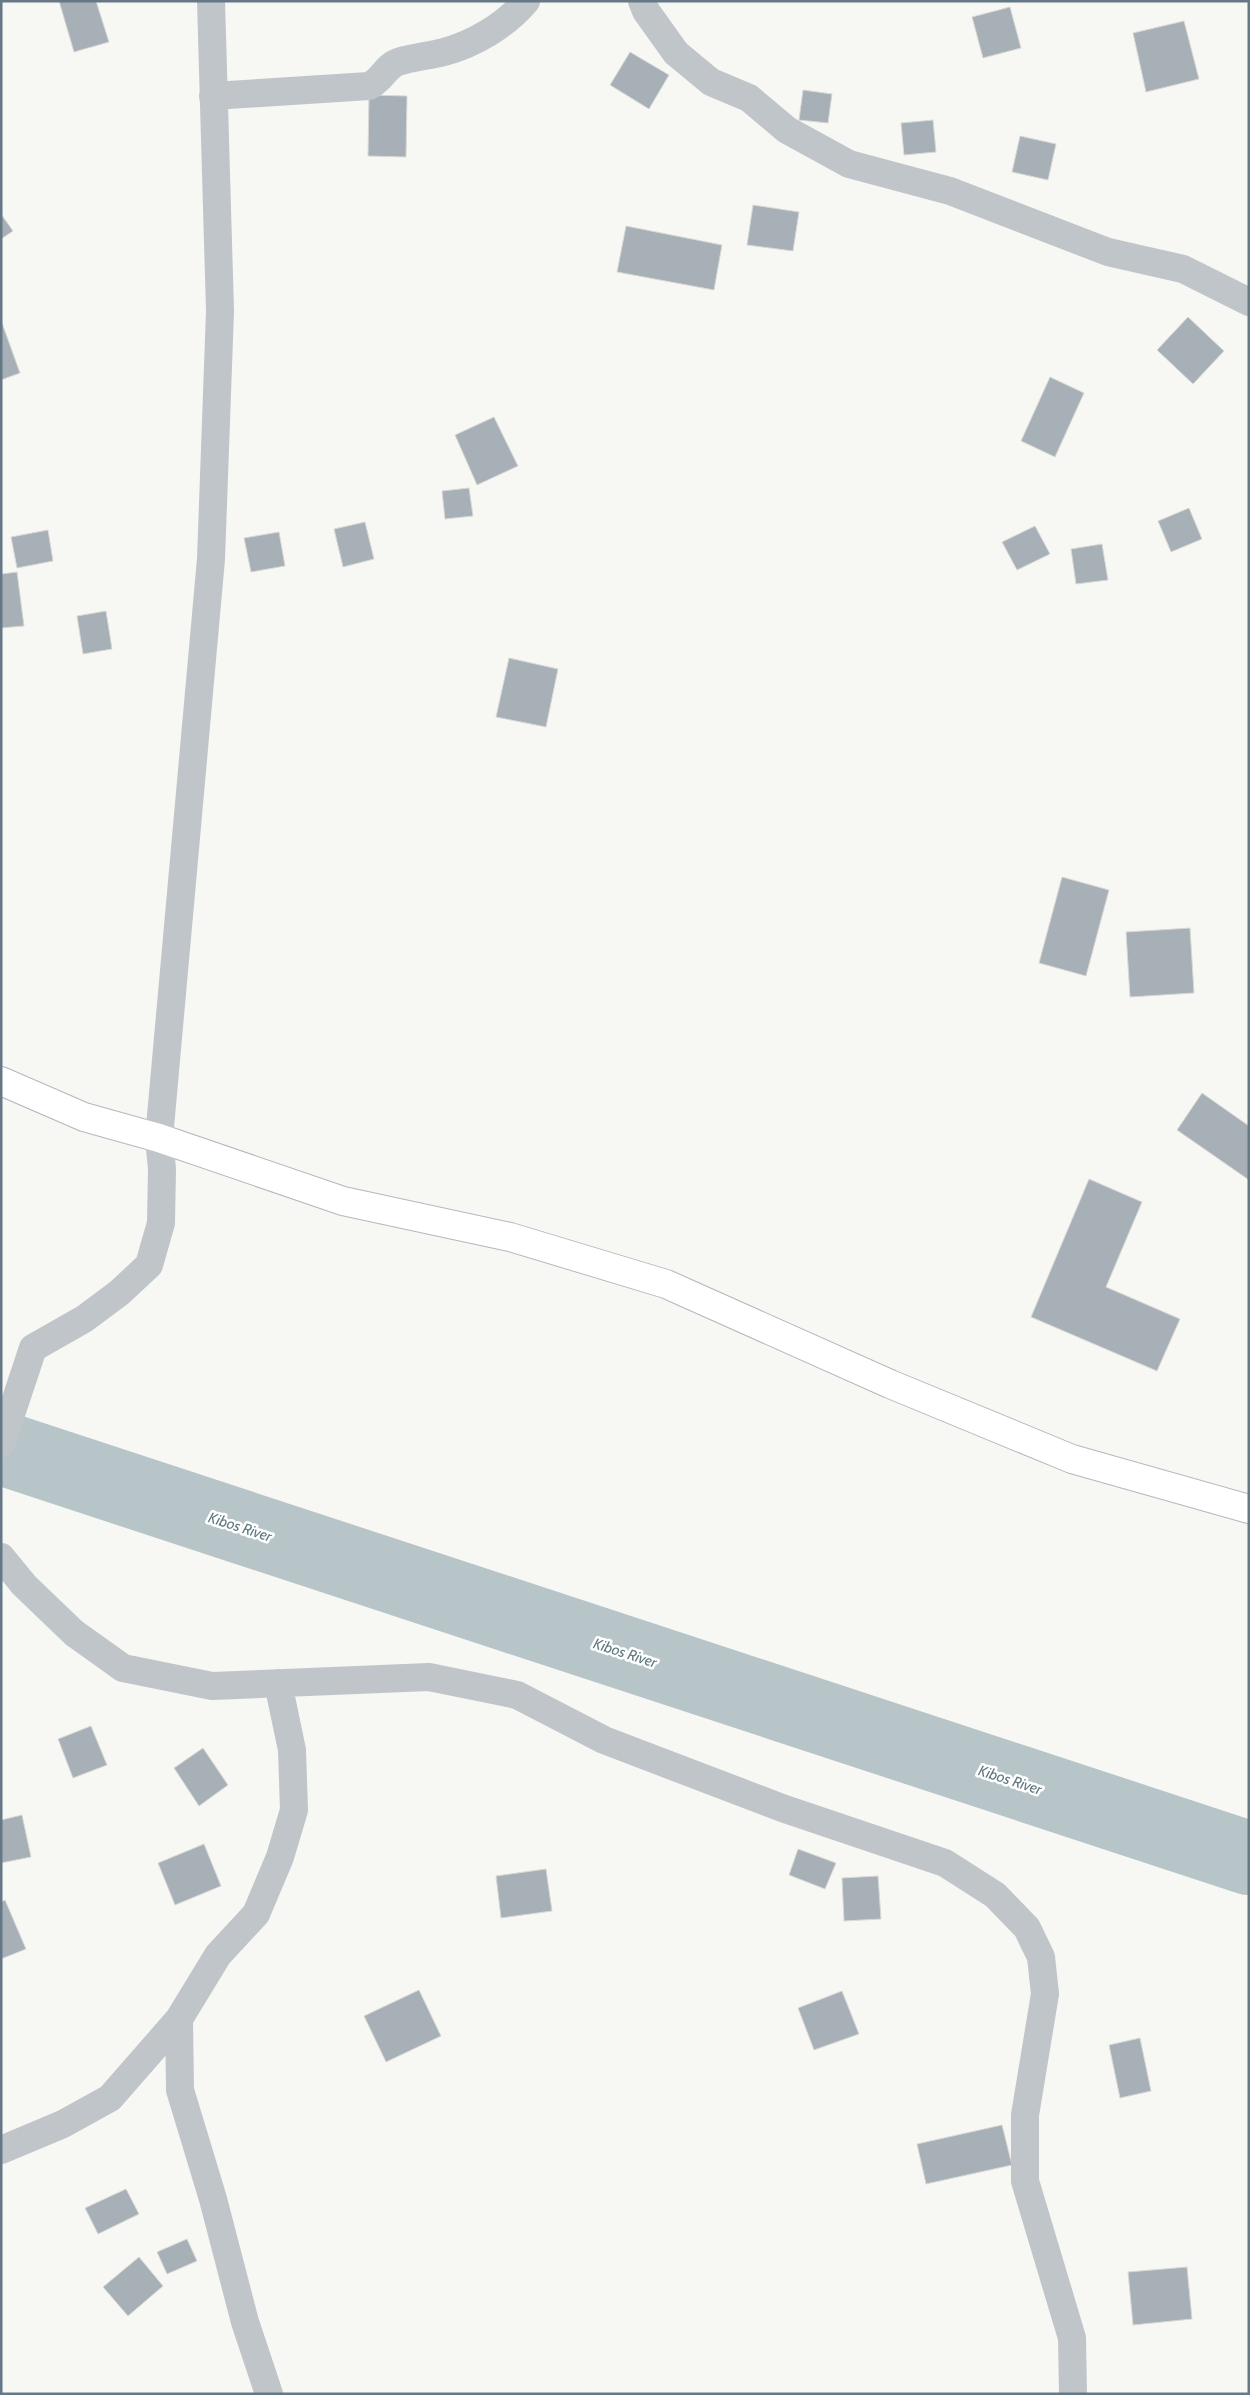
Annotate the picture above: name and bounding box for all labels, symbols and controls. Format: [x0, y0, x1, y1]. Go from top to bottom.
water label: Kibos River [206, 1508, 275, 1546]
water label: Kibos River [591, 1634, 660, 1672]
water label: Kibos River [976, 1761, 1045, 1799]

